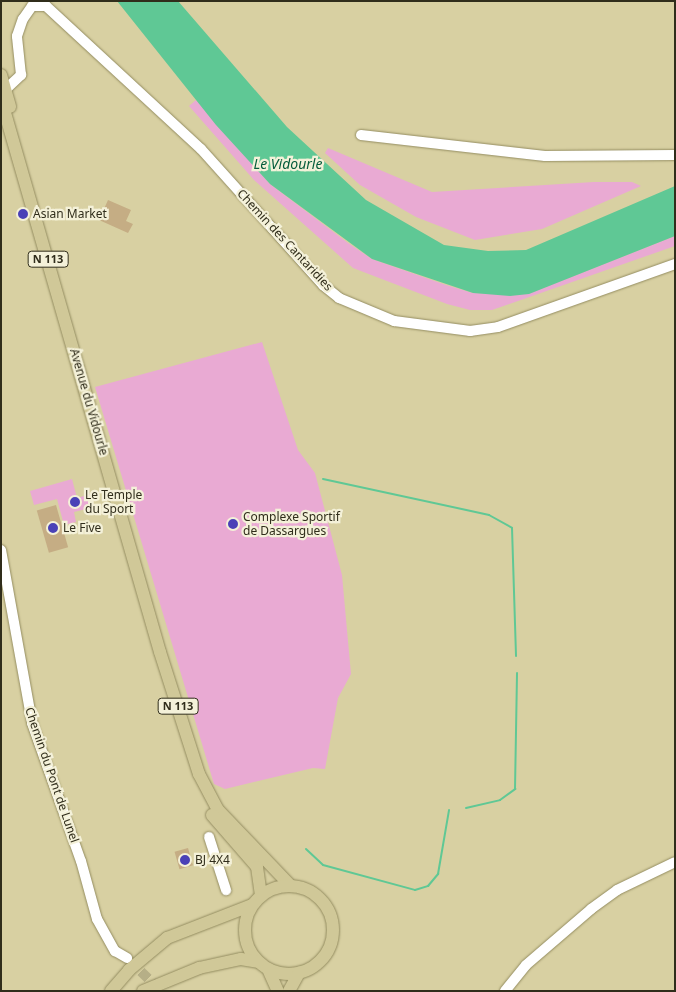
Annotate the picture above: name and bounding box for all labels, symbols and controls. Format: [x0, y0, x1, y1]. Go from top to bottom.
water label: Le Vidourle [254, 156, 322, 172]
street label: Chemin des Cantaridies [234, 186, 336, 294]
place label: Asian Market [33, 207, 107, 221]
marker: Asian Market [17, 208, 29, 220]
road number: N 113 [27, 250, 69, 268]
street label: Avenue du Vidourle [67, 347, 111, 457]
place label: Le Temple du Sport [85, 488, 142, 516]
marker: Le Temple du Sport [69, 496, 81, 508]
place label: Complexe Sportif de Dassargues [243, 510, 340, 538]
marker: Complexe Sportif de Dassargues [227, 518, 239, 530]
place label: Le Five [63, 521, 101, 535]
marker: Le Five [47, 522, 59, 534]
road number: N 113 [157, 698, 199, 714]
street label: Chemin du Pont de Lunel [22, 705, 82, 845]
place label: BJ 4X4 [195, 853, 230, 867]
marker: BJ 4X4 [179, 854, 191, 866]

